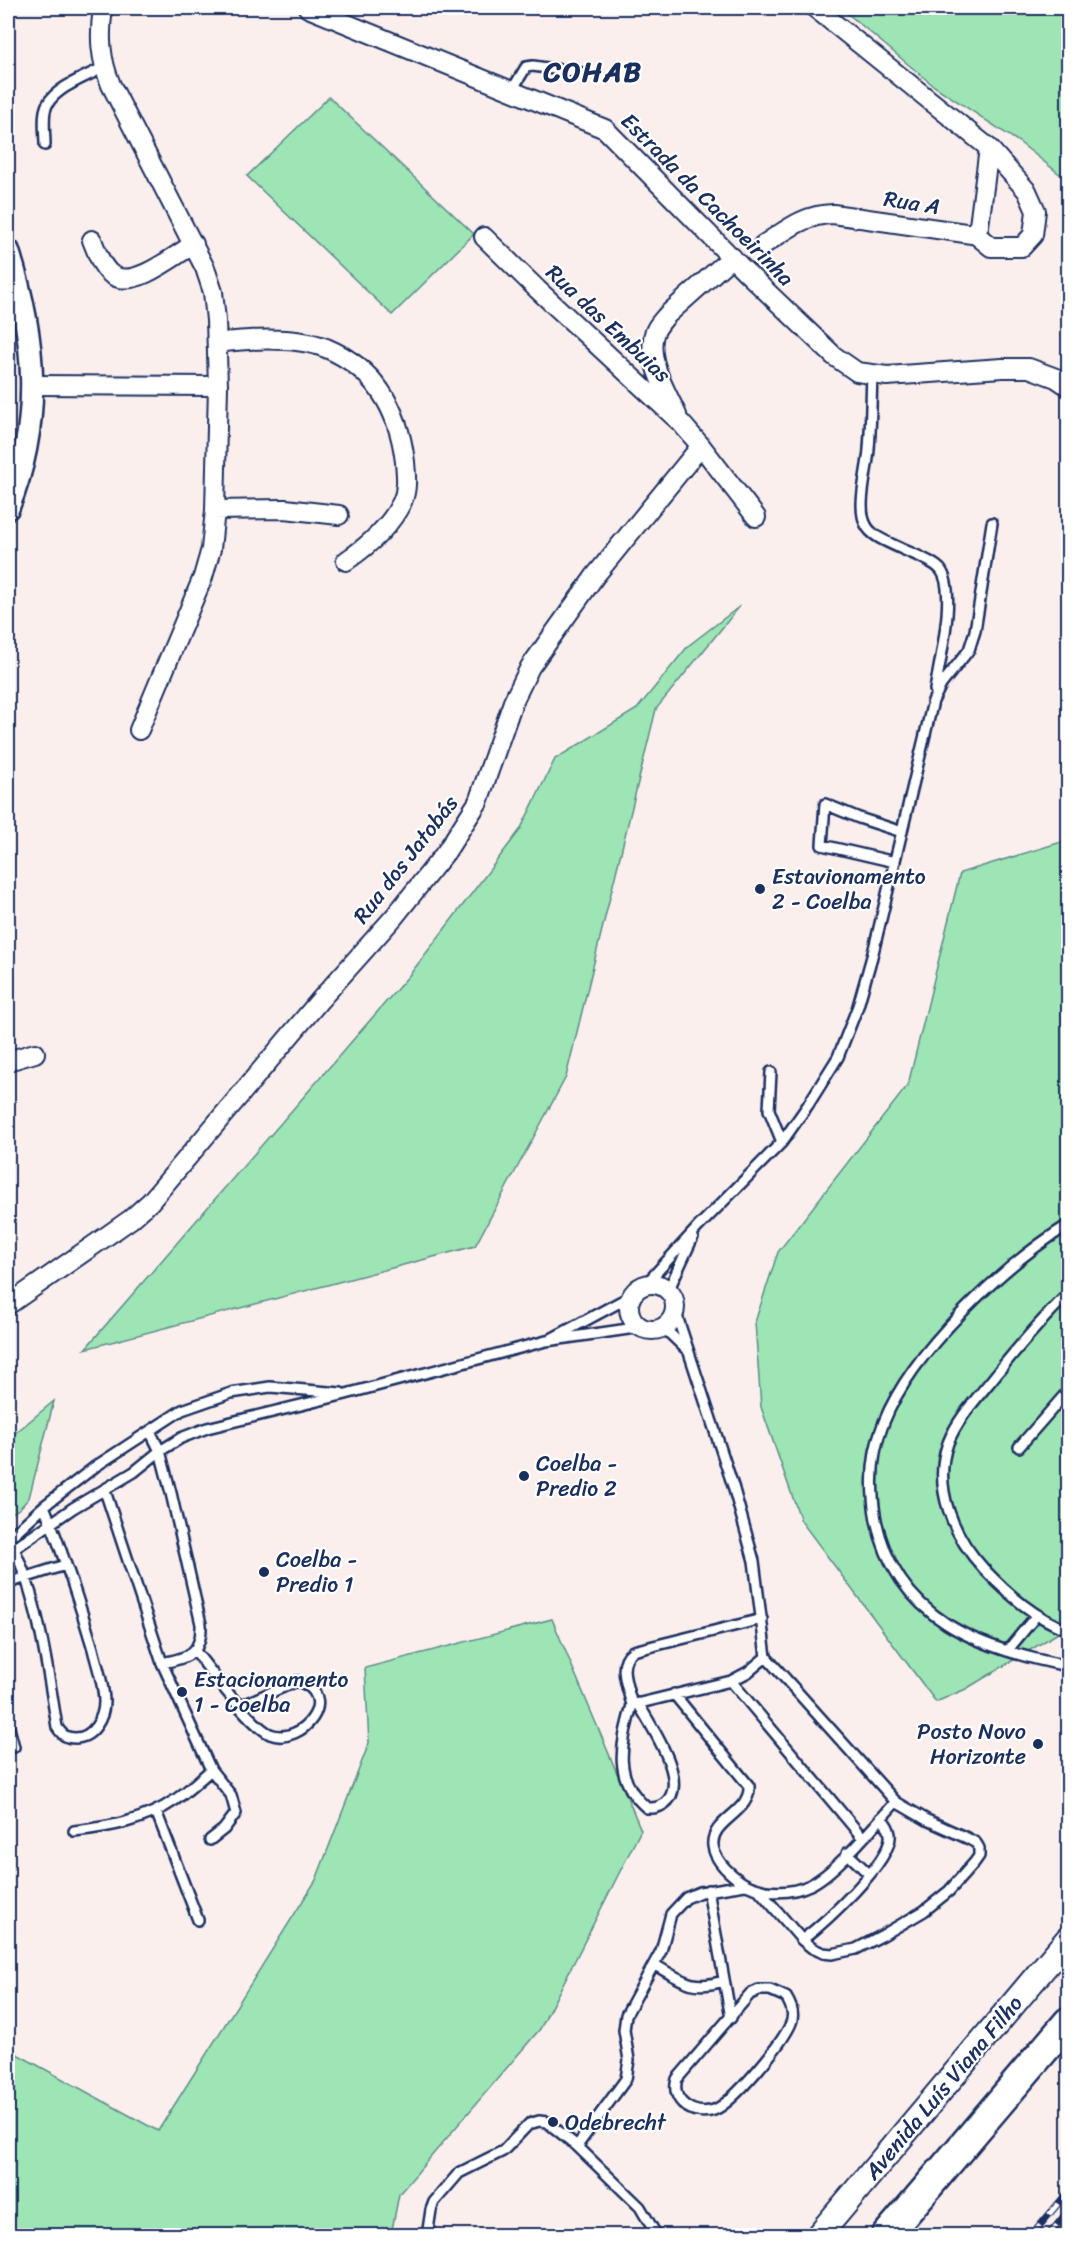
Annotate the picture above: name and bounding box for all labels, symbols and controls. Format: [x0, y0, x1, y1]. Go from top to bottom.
district label: COHAB [543, 47, 642, 96]
street label: Estrada da Cachoeirinha [611, 103, 804, 296]
street label: Rua A [881, 179, 943, 226]
street label: Rua das Embuias [537, 254, 681, 393]
street label: Rua dos Jatobás [342, 786, 469, 932]
place label: Estavionamento 2 - Coelba [772, 857, 926, 921]
marker: Estavionamento 2 - Coelba [753, 882, 767, 896]
place label: Coelba - Predio 2 [536, 1444, 617, 1508]
marker: Coelba - Predio 2 [517, 1469, 531, 1483]
place label: Coelba - Predio 1 [276, 1540, 357, 1604]
marker: Coelba - Predio 1 [257, 1565, 271, 1579]
place label: Estacionamento 1 - Coelba [194, 1660, 349, 1724]
marker: Estacionamento 1 - Coelba [175, 1685, 189, 1699]
place label: Posto Novo Horizonte [917, 1712, 1026, 1776]
marker: Posto Novo Horizonte [1031, 1737, 1045, 1751]
street label: Avenida Luís Viana Filho [853, 1986, 1033, 2189]
place label: Odebrecht [565, 2103, 667, 2142]
marker: Odebrecht [546, 2115, 560, 2129]

